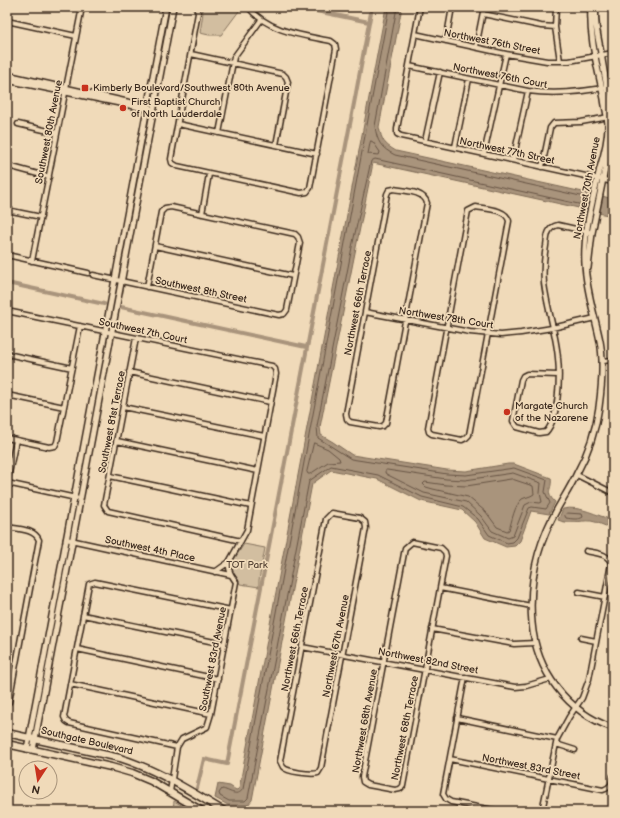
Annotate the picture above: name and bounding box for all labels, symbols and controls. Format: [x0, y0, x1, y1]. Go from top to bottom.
street label: Northwest 76th Street [443, 27, 541, 57]
street label: Northwest 76th Court [452, 61, 548, 91]
street label: Southwest 80th Avenue [33, 79, 65, 185]
place label: Kimberly Boulevard/Southwest 80th Avenue [93, 82, 290, 94]
marker: Kimberly Boulevard/Southwest 80th Avenue [80, 83, 90, 93]
place label: First Baptist Church of North Lauderdale [131, 96, 222, 120]
marker: First Baptist Church of North Lauderdale [118, 103, 128, 113]
street label: Northwest 77th Street [458, 135, 556, 167]
street label: Northwest 70th Avenue [571, 136, 603, 240]
street label: Northwest 66th Terrace [342, 249, 374, 357]
street label: Southwest 8th Street [154, 274, 248, 306]
street label: Northwest 78th Court [398, 305, 494, 331]
street label: Southwest 7th Court [98, 316, 188, 346]
street label: Southwest 81st Terrace [96, 370, 128, 474]
place label: Margate Church of the Nazarene [515, 400, 588, 424]
marker: Margate Church of the Nazarene [502, 407, 512, 417]
street label: Southwest 4th Place [104, 534, 196, 564]
park label: TOT Park [226, 559, 268, 571]
street label: Northwest 66th Terrace [279, 585, 311, 693]
street label: Northwest 67th Avenue [320, 593, 352, 698]
street label: Southwest 83rd Avenue [197, 606, 229, 712]
street label: Northwest 82nd Street [377, 645, 479, 677]
street label: Northwest 68th Avenue [350, 668, 380, 774]
street label: Northwest 68th Terrace [389, 675, 421, 781]
street label: Southgate Boulevard [40, 725, 134, 757]
street label: Northwest 83rd Street [481, 752, 581, 782]
north arrow [18, 760, 58, 800]
text: N [31, 782, 41, 797]

